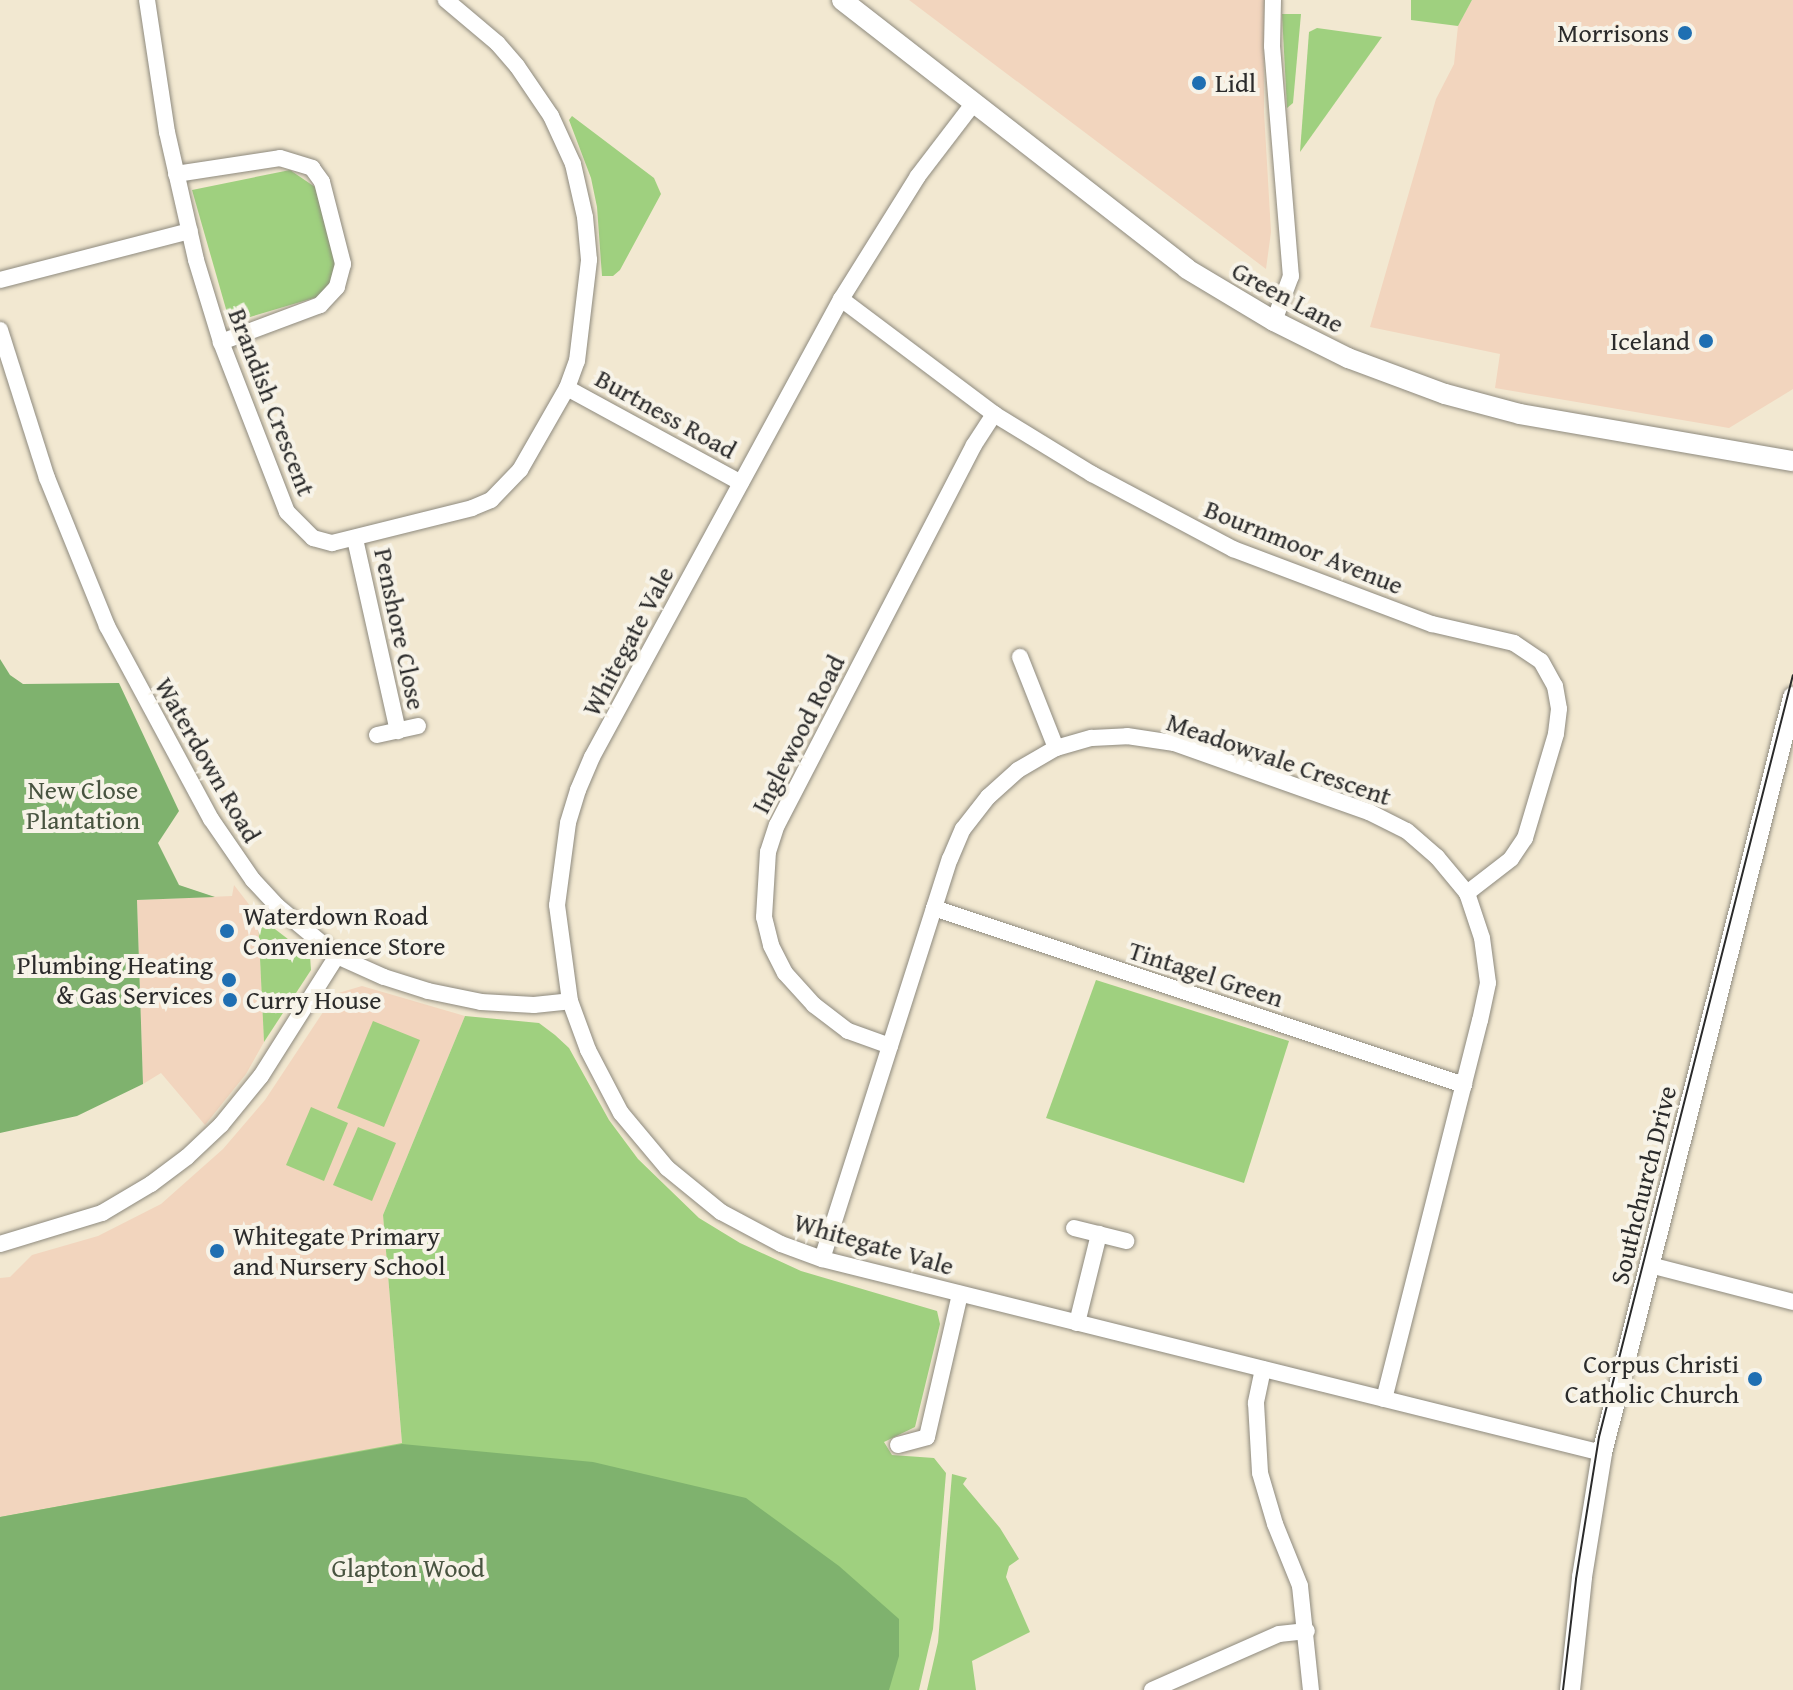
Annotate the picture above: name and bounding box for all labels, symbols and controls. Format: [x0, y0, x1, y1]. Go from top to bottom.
place label: Morrisons [1557, 17, 1669, 49]
marker: Morrisons [1676, 24, 1694, 42]
place label: Lidl [1215, 67, 1256, 99]
marker: Lidl [1190, 74, 1208, 92]
street label: Green Lane [1227, 255, 1349, 339]
street label: Brandish Crescent [222, 304, 322, 500]
place label: Iceland [1610, 325, 1690, 357]
marker: Iceland [1697, 332, 1715, 350]
street label: Burtness Road [590, 362, 742, 466]
street label: Bournmoor Avenue [1200, 493, 1408, 601]
street label: Penshore Close [368, 545, 432, 713]
street label: Whitegate Vale [575, 561, 681, 721]
street label: Inglewood Road [745, 650, 851, 818]
street label: Waterdown Road [148, 672, 268, 848]
street label: Meadowvale Crescent [1163, 706, 1395, 812]
park label: New Close Plantation [26, 774, 140, 836]
place label: Waterdown Road Convenience Store [243, 900, 445, 962]
marker: Waterdown Road Convenience Store [218, 922, 236, 940]
street label: Tintagel Green [1125, 934, 1287, 1014]
place label: Plumbing Heating & Gas Services [17, 949, 213, 1010]
marker: Plumbing Heating & Gas Services [220, 971, 238, 989]
place label: Curry House [246, 984, 381, 1016]
marker: Curry House [221, 991, 239, 1009]
street label: Southchurch Drive [1603, 1082, 1683, 1288]
street label: Whitegate Vale [790, 1206, 958, 1282]
place label: Whitegate Primary and Nursery School [233, 1220, 445, 1282]
marker: Whitegate Primary and Nursery School [208, 1242, 226, 1260]
place label: Corpus Christi Catholic Church [1565, 1348, 1739, 1410]
marker: Corpus Christi Catholic Church [1746, 1370, 1764, 1388]
park label: Glapton Wood [331, 1552, 485, 1584]

